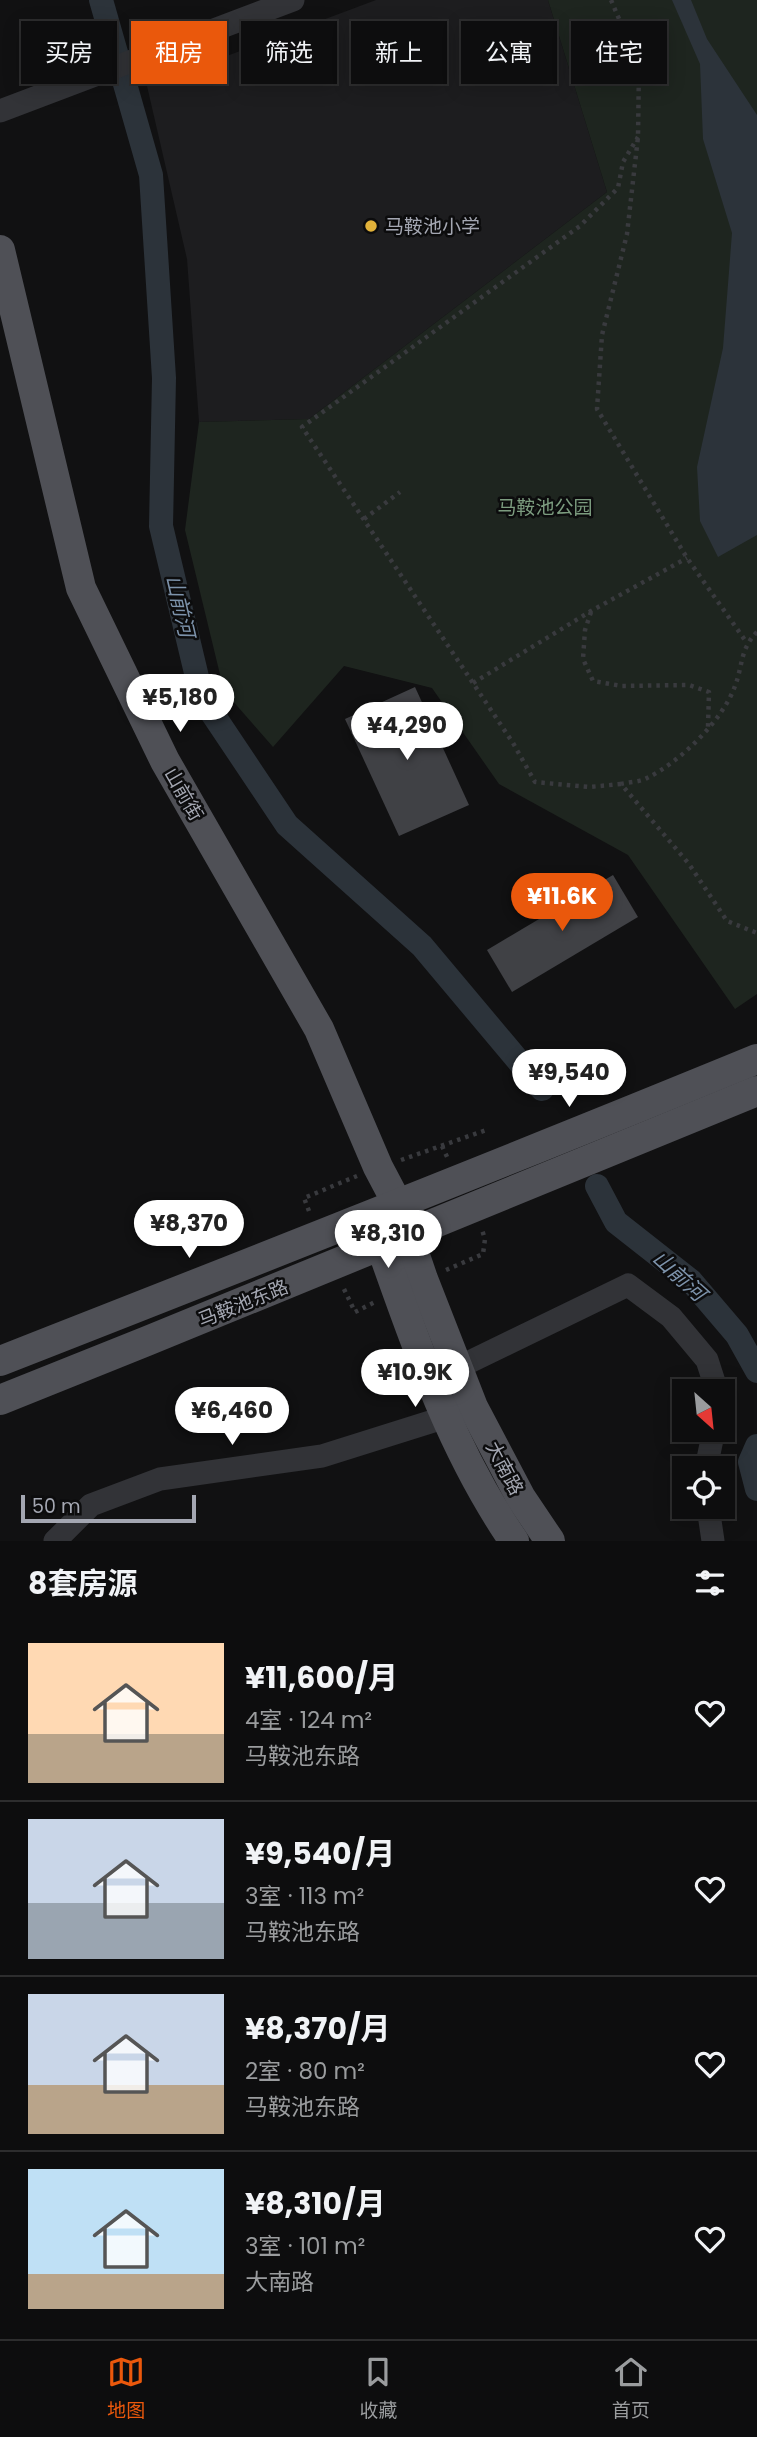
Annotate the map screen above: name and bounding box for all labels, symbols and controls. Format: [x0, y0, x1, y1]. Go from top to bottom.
chip: 买房 [21, 21, 117, 84]
chip: 租房 [131, 21, 227, 84]
chip: 筛选 [241, 21, 337, 84]
chip: 新上 [351, 21, 447, 84]
chip: 公寓 [461, 21, 557, 84]
chip: 住宅 [571, 21, 667, 84]
place label: 马鞍池小学 [385, 213, 480, 240]
marker: 马鞍池小学 [363, 218, 379, 234]
park label: 马鞍池公园 [497, 494, 593, 521]
water label: 山前河 [159, 572, 203, 644]
pin: ¥5,180 [123, 674, 237, 734]
text: ¥5,180 [142, 681, 218, 713]
pin: ¥4,290 [350, 702, 464, 762]
text: ¥4,290 [367, 709, 447, 741]
street label: 山前街 [158, 763, 210, 826]
pin: ¥11.6K [505, 874, 619, 933]
text: ¥11.6K [527, 880, 597, 912]
pin: ¥9,540 [512, 1050, 626, 1109]
text: ¥9,540 [528, 1056, 610, 1088]
pin: ¥8,370 [132, 1200, 246, 1260]
text: ¥8,370 [150, 1207, 228, 1239]
pin: ¥8,310 [331, 1210, 445, 1270]
text: ¥8,310 [351, 1217, 425, 1249]
water label: 山前河 [646, 1244, 715, 1310]
street label: 马鞍池东路 [194, 1273, 292, 1334]
pin: ¥10.9K [358, 1350, 472, 1409]
text: ¥10.9K [377, 1356, 453, 1388]
north arrow [672, 1379, 735, 1442]
map controls [672, 1379, 735, 1519]
pin: ¥6,460 [175, 1388, 289, 1447]
text: ¥6,460 [191, 1394, 273, 1426]
street label: 大南路 [479, 1437, 530, 1500]
button: locate [672, 1456, 735, 1519]
scale bar [21, 1492, 196, 1524]
text: 50 m [32, 1493, 81, 1520]
text: 8套房源 [28, 1562, 137, 1605]
icon: filters [691, 1564, 729, 1602]
text: ¥11,600/月 [245, 1656, 398, 1699]
icon: home [84, 1671, 168, 1755]
icon: heart [691, 1694, 729, 1732]
text: 4室 · 124 m² [245, 1704, 372, 1736]
text: 马鞍池东路 [245, 1740, 360, 1772]
text: ¥9,540/月 [245, 1832, 395, 1875]
icon: home [84, 1847, 168, 1931]
icon: heart [691, 1870, 729, 1908]
text: 3室 · 113 m² [245, 1880, 364, 1912]
text: 马鞍池东路 [245, 1916, 360, 1948]
text: ¥8,370/月 [245, 2007, 391, 2050]
icon: home [84, 2022, 168, 2106]
icon: heart [691, 2045, 729, 2083]
text: 2室 · 80 m² [245, 2055, 365, 2087]
text: 马鞍池东路 [245, 2091, 360, 2123]
text: ¥8,310/月 [245, 2182, 386, 2225]
icon: home [84, 2197, 168, 2281]
icon: heart [691, 2220, 729, 2258]
text: 3室 · 101 m² [245, 2230, 365, 2262]
text: 大南路 [245, 2266, 314, 2298]
tab: 地图 [107, 2353, 145, 2425]
tab: 收藏 [359, 2353, 398, 2425]
tab: 首页 [612, 2353, 650, 2425]

